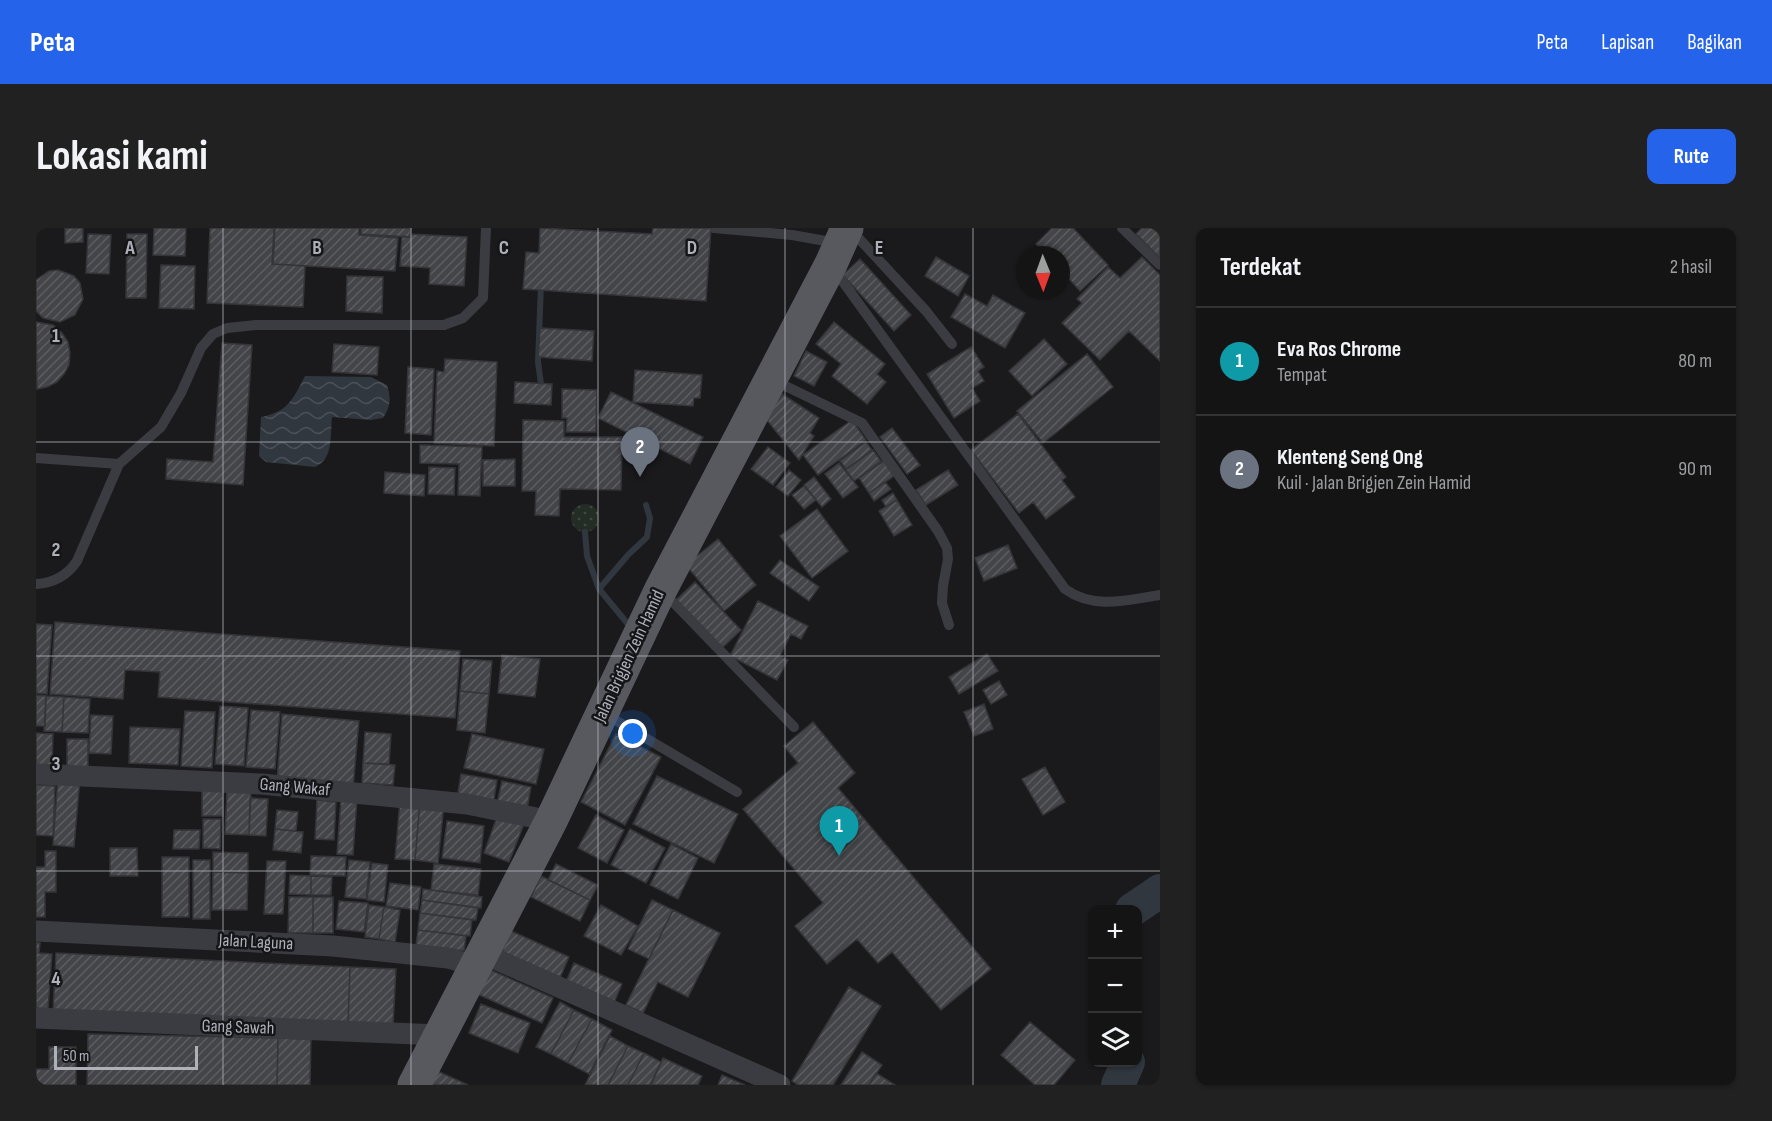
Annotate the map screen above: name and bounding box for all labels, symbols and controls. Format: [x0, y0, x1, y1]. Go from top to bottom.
text: Peta [30, 26, 75, 59]
text: Peta [1537, 30, 1568, 55]
text: Lapisan [1601, 30, 1654, 55]
text: Bagikan [1687, 30, 1742, 55]
button: Rute [1647, 129, 1736, 184]
text: Lokasi kami [36, 131, 208, 182]
text: A [124, 236, 135, 260]
text: B [312, 236, 322, 260]
text: C [499, 236, 509, 260]
text: D [687, 236, 697, 260]
text: E [875, 236, 883, 260]
north arrow [1016, 246, 1070, 300]
text: Terdekat [1220, 252, 1301, 283]
text: 2 hasil [1670, 255, 1712, 279]
text: 1 [52, 324, 60, 348]
text: Eva Ros Chrome [1277, 336, 1401, 363]
text: 1 [1236, 349, 1243, 373]
text: 80 m [1678, 349, 1712, 373]
text: Tempat [1277, 363, 1327, 387]
pin: 2 [620, 428, 660, 477]
text: Klenteng Seng Ong [1277, 444, 1423, 471]
text: 2 [1235, 457, 1244, 481]
text: 90 m [1678, 457, 1712, 481]
text: Kuil · Jalan Brigjen Zein Hamid [1277, 471, 1471, 495]
text: 2 [52, 538, 60, 562]
street label: Jalan Brigjen Zein Hamid [589, 587, 669, 726]
your location [618, 719, 647, 748]
text: 3 [52, 752, 61, 776]
street label: Gang Wakaf [259, 773, 332, 801]
pin: 1 [820, 806, 858, 856]
map controls [1088, 905, 1142, 1067]
button: + [1088, 905, 1142, 959]
street label: Jalan Laguna [217, 930, 294, 954]
button: − [1088, 959, 1142, 1013]
text: 4 [51, 967, 61, 991]
button: layers [1088, 1013, 1142, 1067]
street label: Gang Sawah [201, 1015, 275, 1039]
scale bar [54, 1043, 198, 1070]
text: 50 m [63, 1047, 89, 1066]

